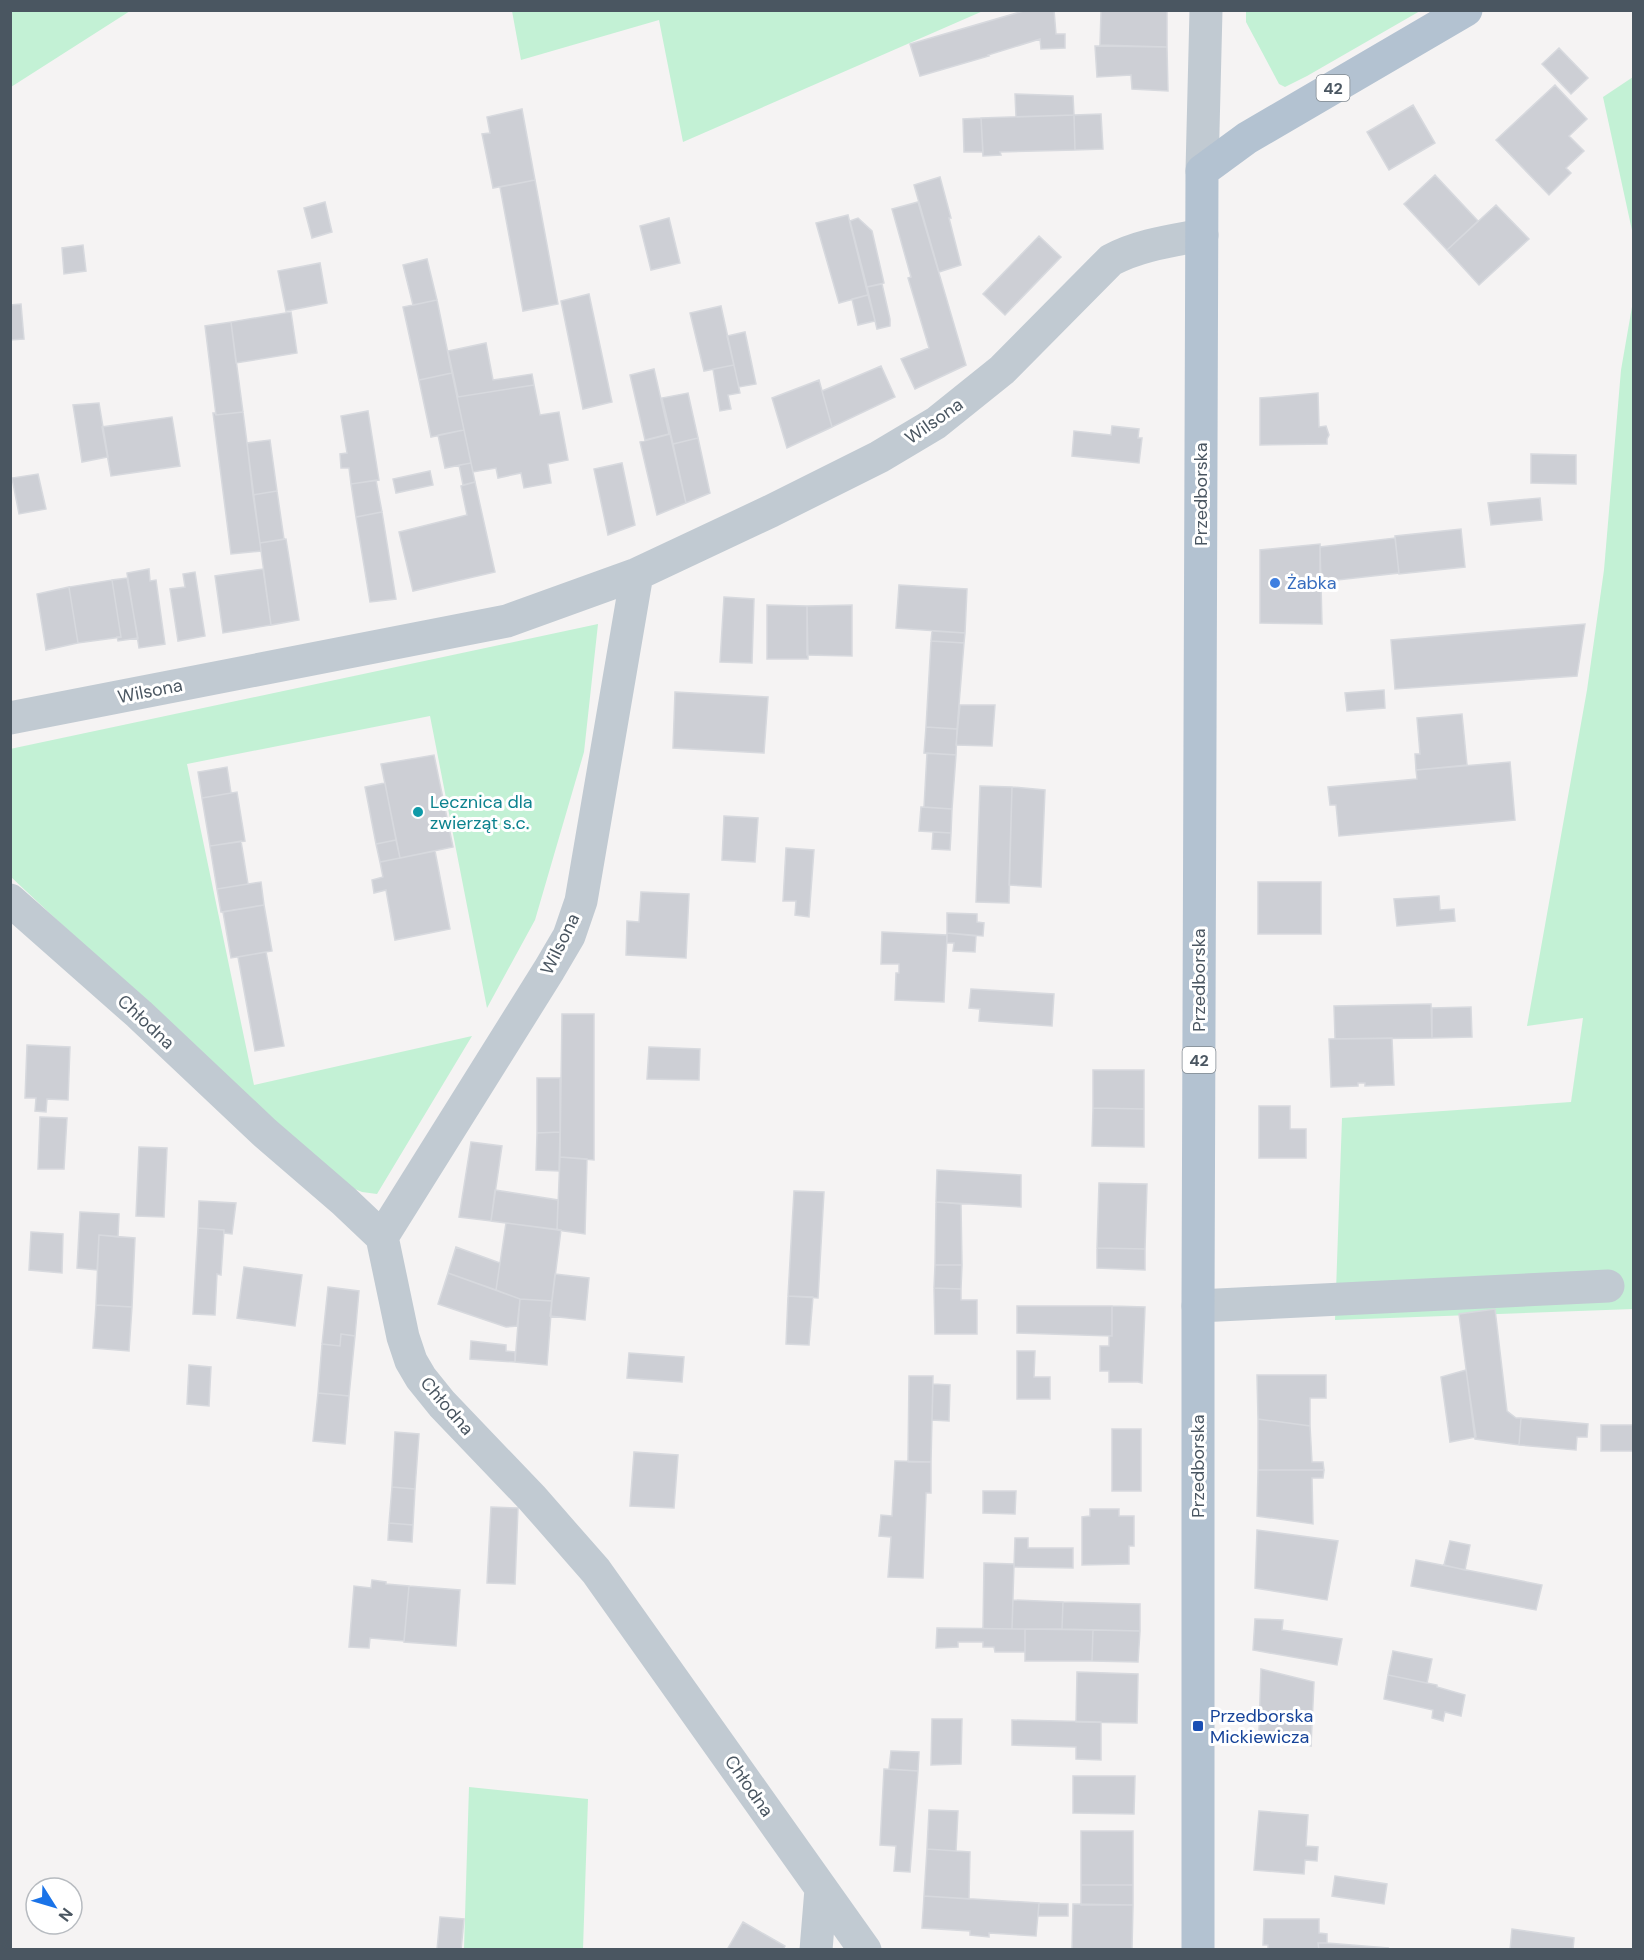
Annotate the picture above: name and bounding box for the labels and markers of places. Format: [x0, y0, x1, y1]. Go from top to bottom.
place label: Żabka [1287, 571, 1337, 595]
marker: Żabka [1268, 576, 1282, 590]
place label: Lecznica dla zwierząt s.c. [430, 790, 533, 835]
marker: Lecznica dla zwierząt s.c. [411, 805, 425, 819]
place label: Przedborska Mickiewicza [1210, 1704, 1313, 1749]
marker: Przedborska Mickiewicza [1191, 1719, 1205, 1733]

